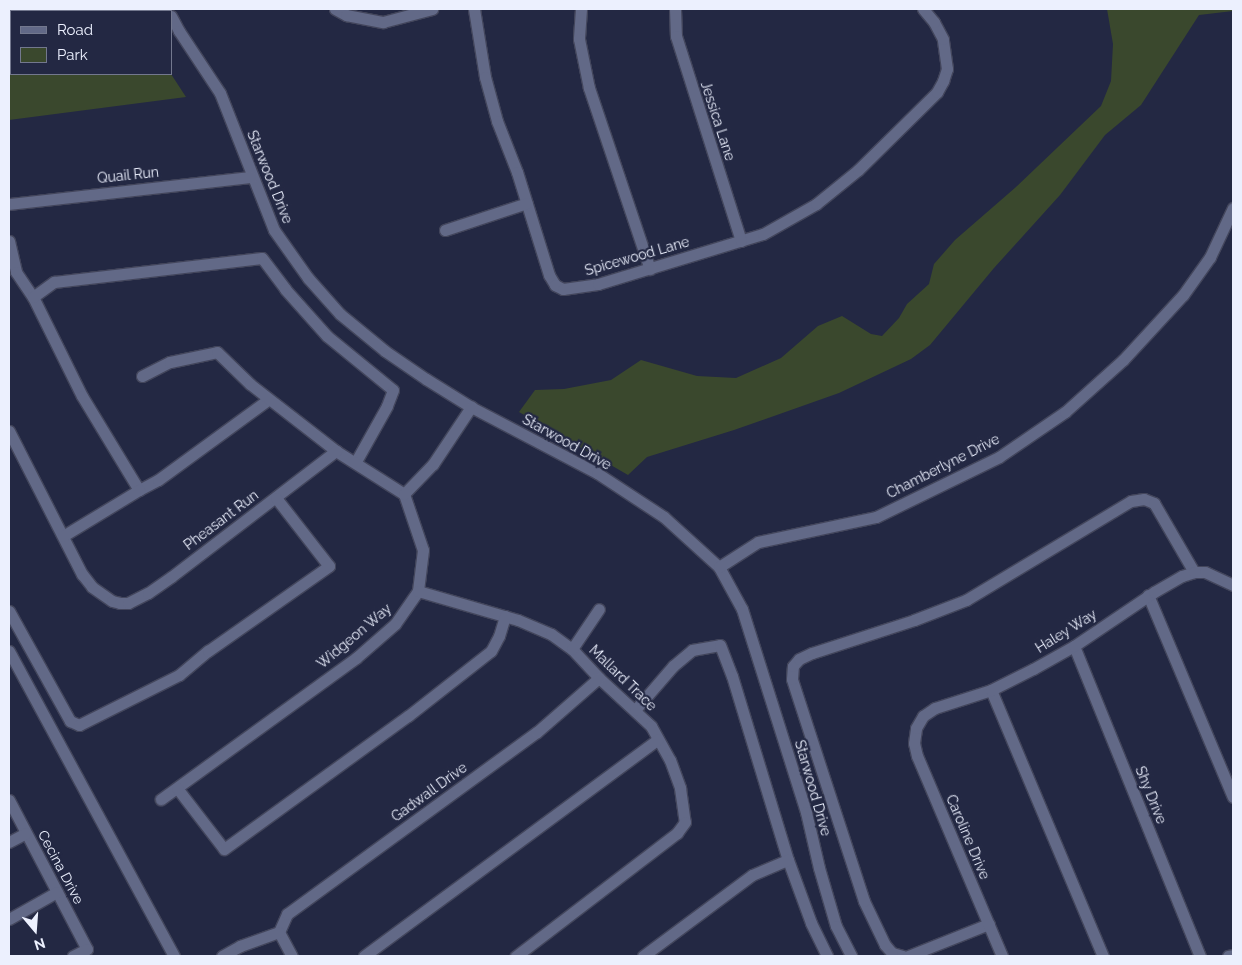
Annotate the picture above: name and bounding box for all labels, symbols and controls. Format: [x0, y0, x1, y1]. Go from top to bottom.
legend [10, 10, 172, 75]
text: Road [57, 21, 93, 39]
text: Park [57, 46, 88, 64]
street label: Jessica Lane [697, 79, 739, 163]
street label: Starwood Drive [244, 128, 296, 226]
street label: Quail Run [96, 163, 160, 187]
street label: Spicewood Lane [583, 233, 691, 279]
street label: Starwood Drive [520, 411, 614, 473]
street label: Chamberlyne Drive [884, 430, 1002, 502]
street label: Pheasant Run [180, 487, 262, 553]
street label: Widgeon Way [313, 600, 395, 672]
street label: Haley Way [1032, 605, 1100, 657]
street label: Mallard Trace [586, 641, 660, 715]
street label: Starwood Drive [791, 738, 835, 838]
street label: Gadwall Drive [388, 759, 470, 825]
street label: Shy Drive [1132, 764, 1170, 826]
street label: Caroline Drive [943, 792, 993, 882]
street label: Cecina Drive [34, 827, 88, 907]
north arrow [10, 905, 60, 955]
text: N [32, 935, 47, 954]

